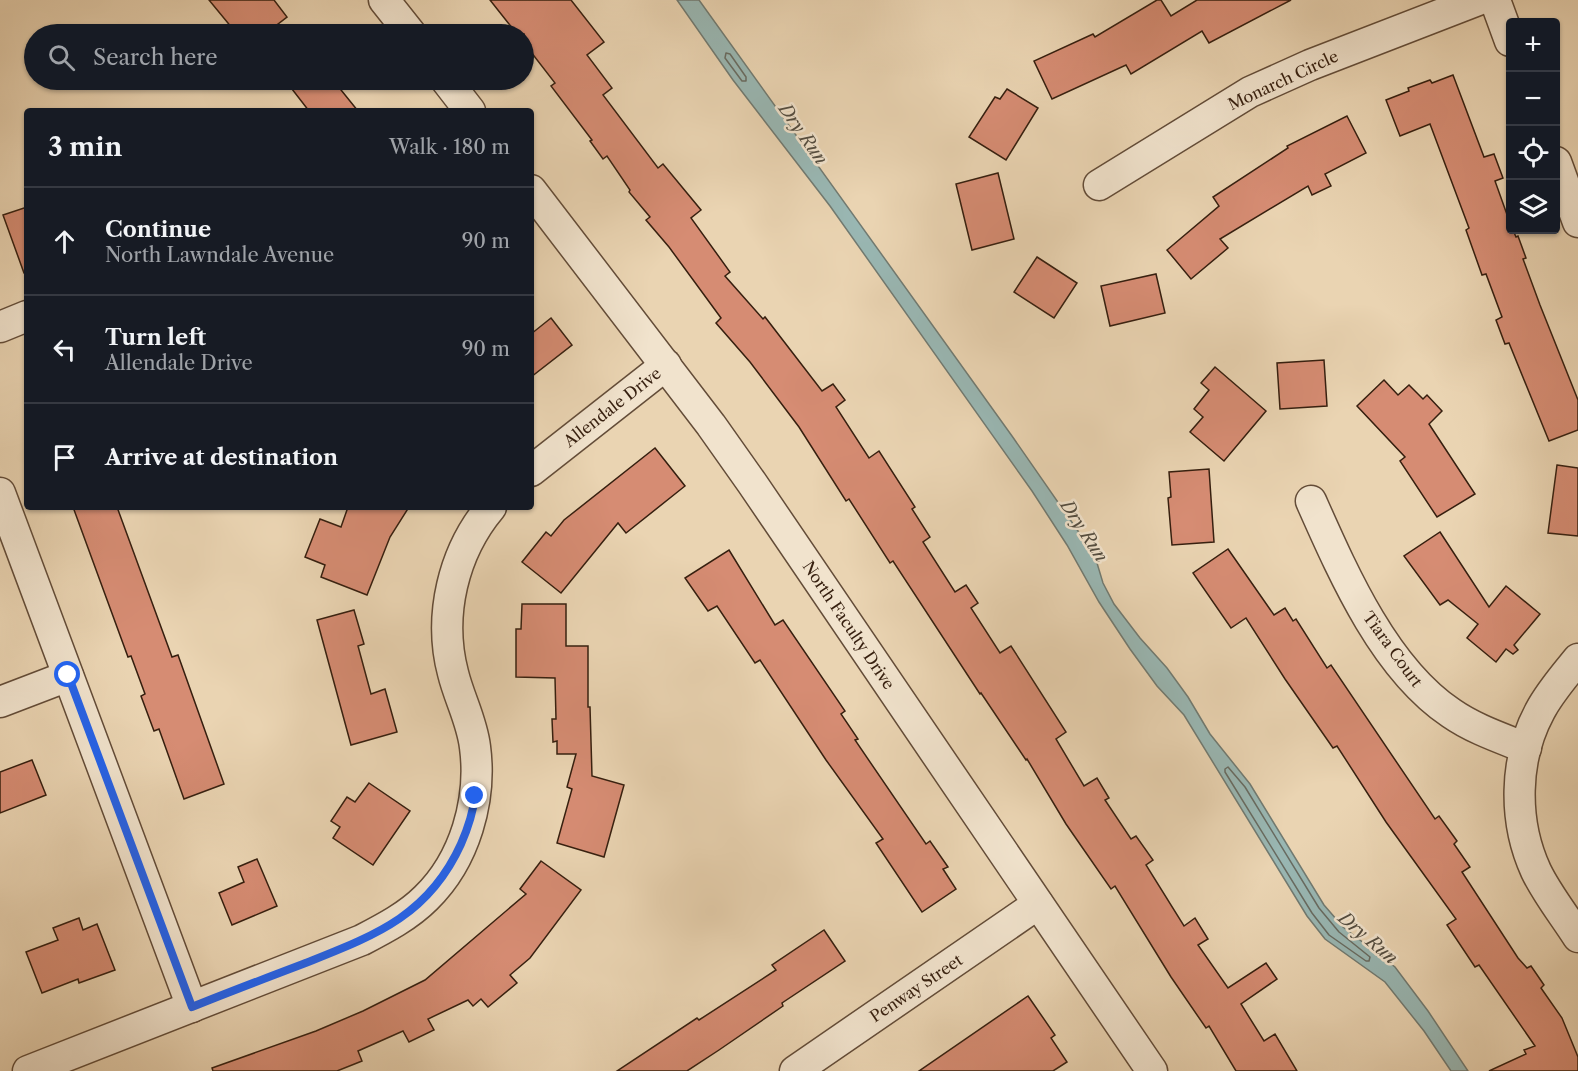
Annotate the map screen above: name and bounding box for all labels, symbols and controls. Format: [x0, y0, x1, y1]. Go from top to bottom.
map controls [1506, 18, 1560, 234]
button: + [1506, 18, 1560, 72]
search box [24, 24, 534, 90]
icon: search [45, 41, 78, 74]
text: Search here [93, 44, 218, 71]
street label: Monarch Circle [1225, 46, 1341, 114]
button: − [1506, 72, 1560, 126]
water label: Dry Run [773, 97, 832, 169]
button: locate [1506, 126, 1560, 180]
text: 3 min [48, 131, 122, 163]
text: Walk · 180 m [389, 135, 510, 159]
button: layers [1506, 180, 1560, 234]
text: Continue [105, 216, 211, 243]
icon: ahead [48, 225, 81, 258]
text: 90 m [462, 229, 510, 253]
text: North Lawndale Avenue [105, 243, 334, 267]
text: Turn left [105, 324, 206, 351]
icon: left [48, 333, 81, 366]
text: 90 m [462, 337, 510, 361]
text: Allendale Drive [105, 351, 253, 375]
street label: Allendale Drive [559, 363, 665, 452]
icon: arrive [48, 441, 81, 474]
text: Arrive at destination [105, 444, 338, 471]
water label: Dry Run [1055, 494, 1112, 567]
street label: North Faculty Drive [799, 557, 899, 693]
street label: Tiara Court [1359, 607, 1427, 691]
route start [54, 661, 80, 687]
route end [461, 782, 487, 808]
water label: Dry Run [1333, 906, 1402, 969]
street label: Penway Street [866, 949, 966, 1026]

